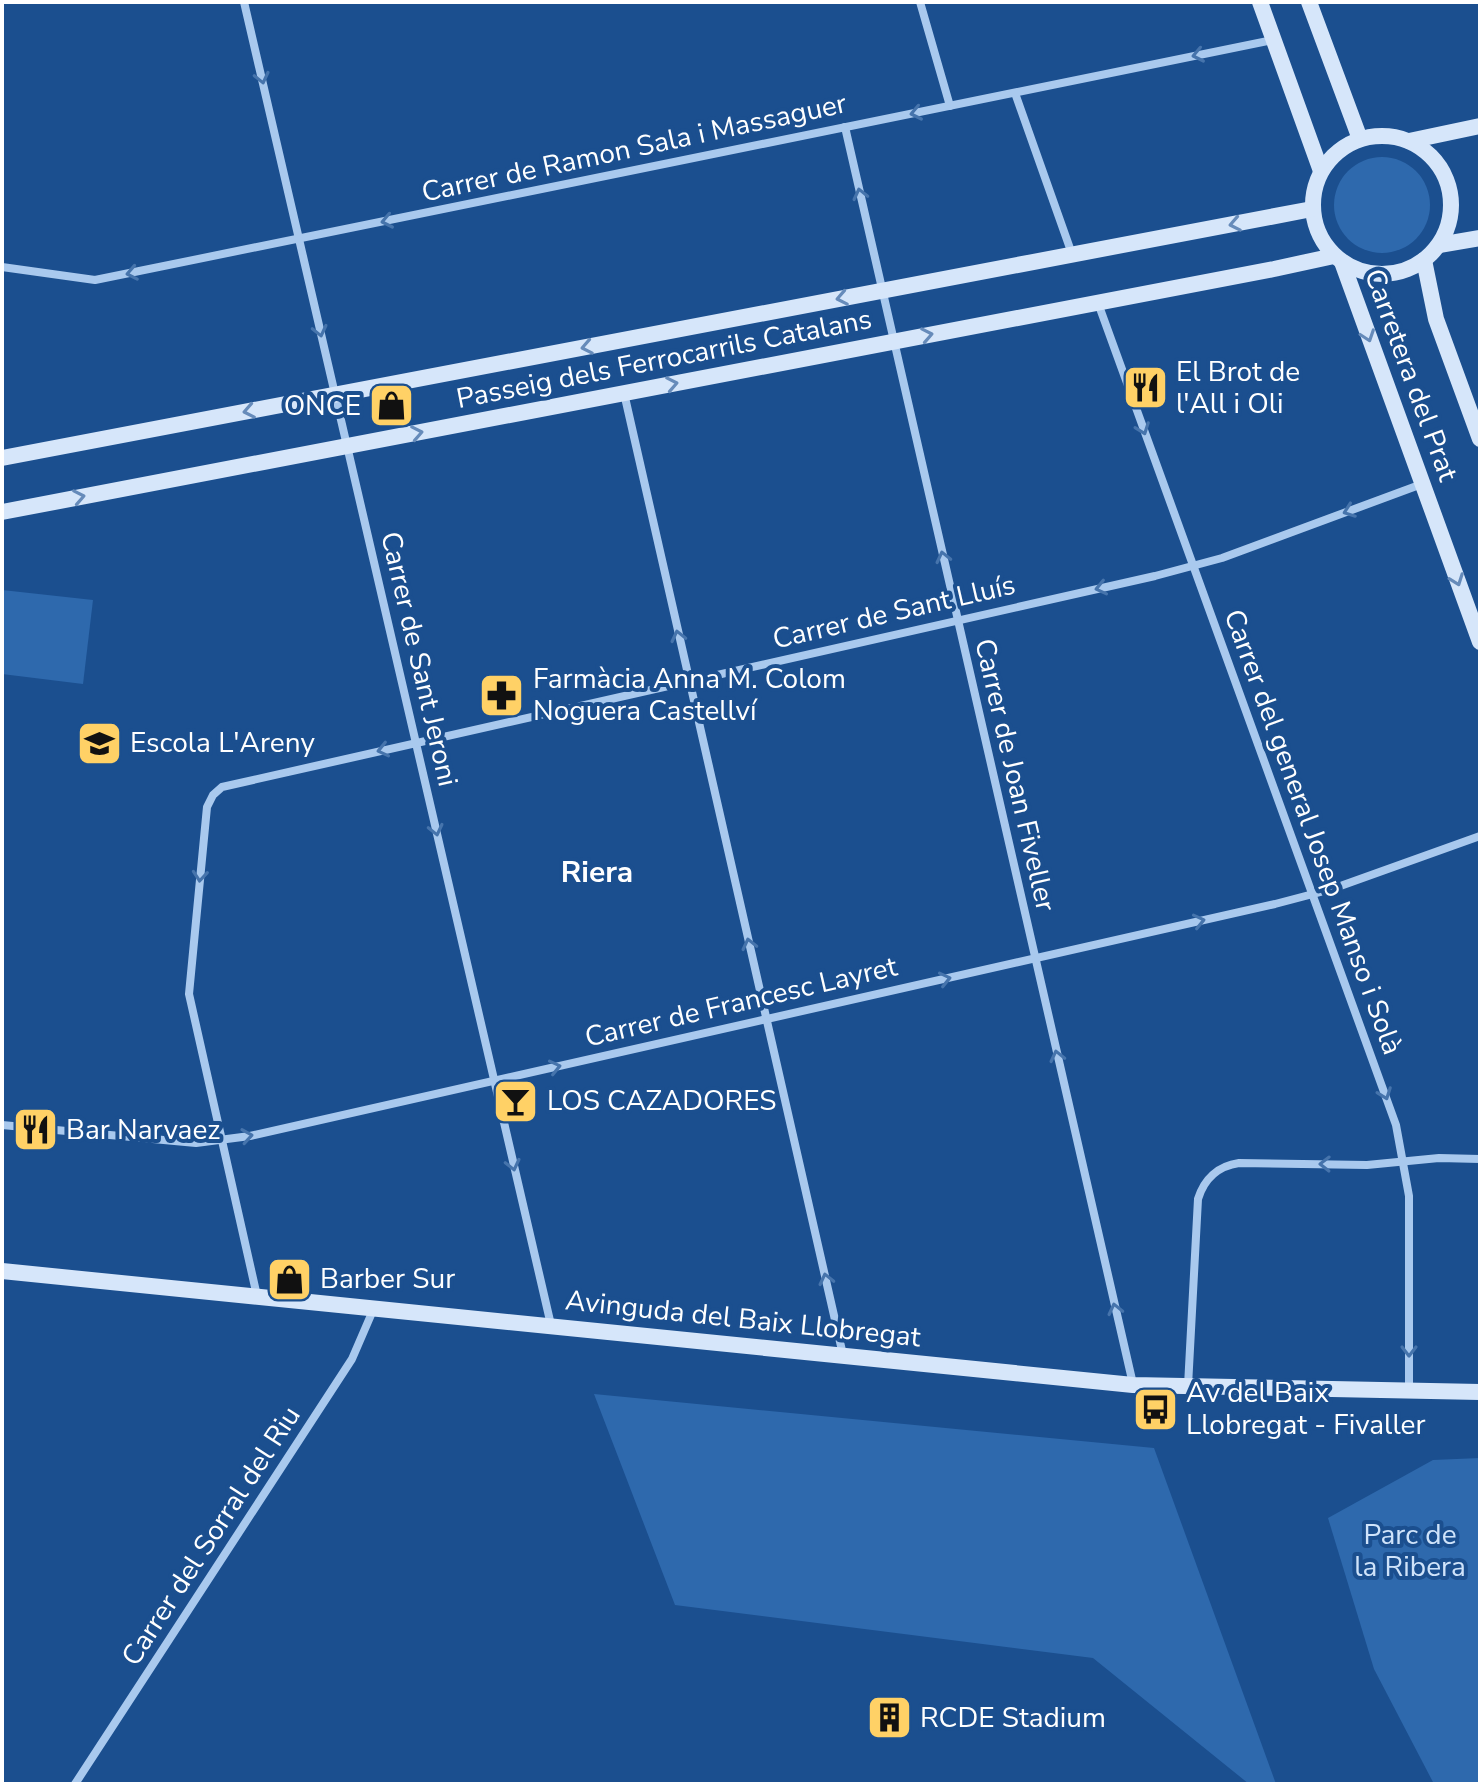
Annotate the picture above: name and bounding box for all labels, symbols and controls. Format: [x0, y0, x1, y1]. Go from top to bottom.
one-way arrow [1191, 46, 1205, 63]
one-way arrow [252, 71, 269, 84]
street label: Carrer de Ramon Sala i Massaguer [418, 84, 850, 212]
one-way arrow [909, 104, 923, 121]
one-way arrow [852, 188, 869, 201]
one-way arrow [380, 212, 394, 229]
one-way arrow [1229, 215, 1243, 232]
one-way arrow [125, 263, 138, 280]
street label: Carretera del Prat [1355, 264, 1467, 487]
one-way arrow [836, 289, 849, 306]
street label: Passeig dels Ferrocarrils Catalans [453, 300, 875, 418]
one-way arrow [311, 324, 328, 338]
one-way arrow [921, 328, 934, 345]
one-way arrow [1358, 328, 1374, 342]
one-way arrow [580, 337, 594, 354]
place label: El Brot de l'All i Oli [1176, 353, 1300, 423]
restaurant icon: El Brot de l'All i Oli [1121, 364, 1169, 412]
one-way arrow [665, 377, 679, 394]
shop icon: ONCE [368, 382, 416, 430]
place label: ONCE [284, 387, 361, 425]
one-way arrow [242, 401, 256, 418]
one-way arrow [1134, 421, 1150, 435]
one-way arrow [409, 425, 423, 442]
one-way arrow [72, 490, 85, 507]
one-way arrow [1343, 502, 1357, 518]
street label: Carrer de Sant Jeroni [371, 528, 467, 790]
one-way arrow [935, 550, 952, 564]
street label: Carrer de Sant Lluís [769, 566, 1019, 658]
one-way arrow [1448, 572, 1464, 586]
one-way arrow [1095, 579, 1108, 596]
street label: Carrer del general Josep Manso i Solà [1215, 604, 1411, 1060]
one-way arrow [670, 630, 687, 643]
street label: Carrer de Joan Fiveller [965, 635, 1065, 915]
place label: Farmàcia Anna M. Colom Noguera Castellví [533, 660, 846, 730]
pharmacy icon: Farmàcia Anna M. Colom Noguera Castellví [478, 671, 526, 719]
school or university icon: Escola L'Areny [75, 719, 123, 767]
place label: Escola L'Areny [130, 724, 315, 762]
one-way arrow [377, 741, 390, 758]
one-way arrow [427, 823, 444, 836]
district label: Riera [561, 852, 633, 893]
one-way arrow [192, 870, 209, 883]
one-way arrow [1191, 913, 1205, 930]
one-way arrow [741, 938, 758, 951]
street label: Carrer de Francesc Layret [581, 948, 901, 1056]
one-way arrow [938, 971, 951, 988]
one-way arrow [1049, 1049, 1066, 1063]
one-way arrow [548, 1059, 561, 1076]
bar icon: LOS CAZADORES [492, 1077, 540, 1125]
place label: LOS CAZADORES [547, 1082, 776, 1120]
one-way arrow [1375, 1087, 1392, 1101]
restaurant icon: Bar Narvaez [11, 1106, 59, 1154]
place label: Bar Narvaez [66, 1111, 220, 1149]
one-way arrow [240, 1128, 253, 1145]
one-way arrow [1318, 1155, 1331, 1173]
one-way arrow [504, 1158, 521, 1172]
shop icon: Barber Sur [265, 1255, 313, 1303]
place label: Barber Sur [320, 1260, 455, 1298]
one-way arrow [818, 1273, 835, 1287]
street label: Avinguda del Baix Llobregat [564, 1281, 923, 1357]
one-way arrow [1108, 1303, 1125, 1316]
one-way arrow [1400, 1345, 1418, 1358]
place label: Av del Baix Llobregat - Fivaller [1186, 1374, 1425, 1444]
bus stop icon: Av del Baix Llobregat - Fivaller [1131, 1385, 1179, 1433]
street label: Carrer del Sorral del Riu [113, 1399, 309, 1673]
park label: Parc de la Ribera [1354, 1516, 1466, 1586]
building icon: RCDE Stadium [865, 1694, 913, 1742]
place label: RCDE Stadium [920, 1699, 1106, 1737]

